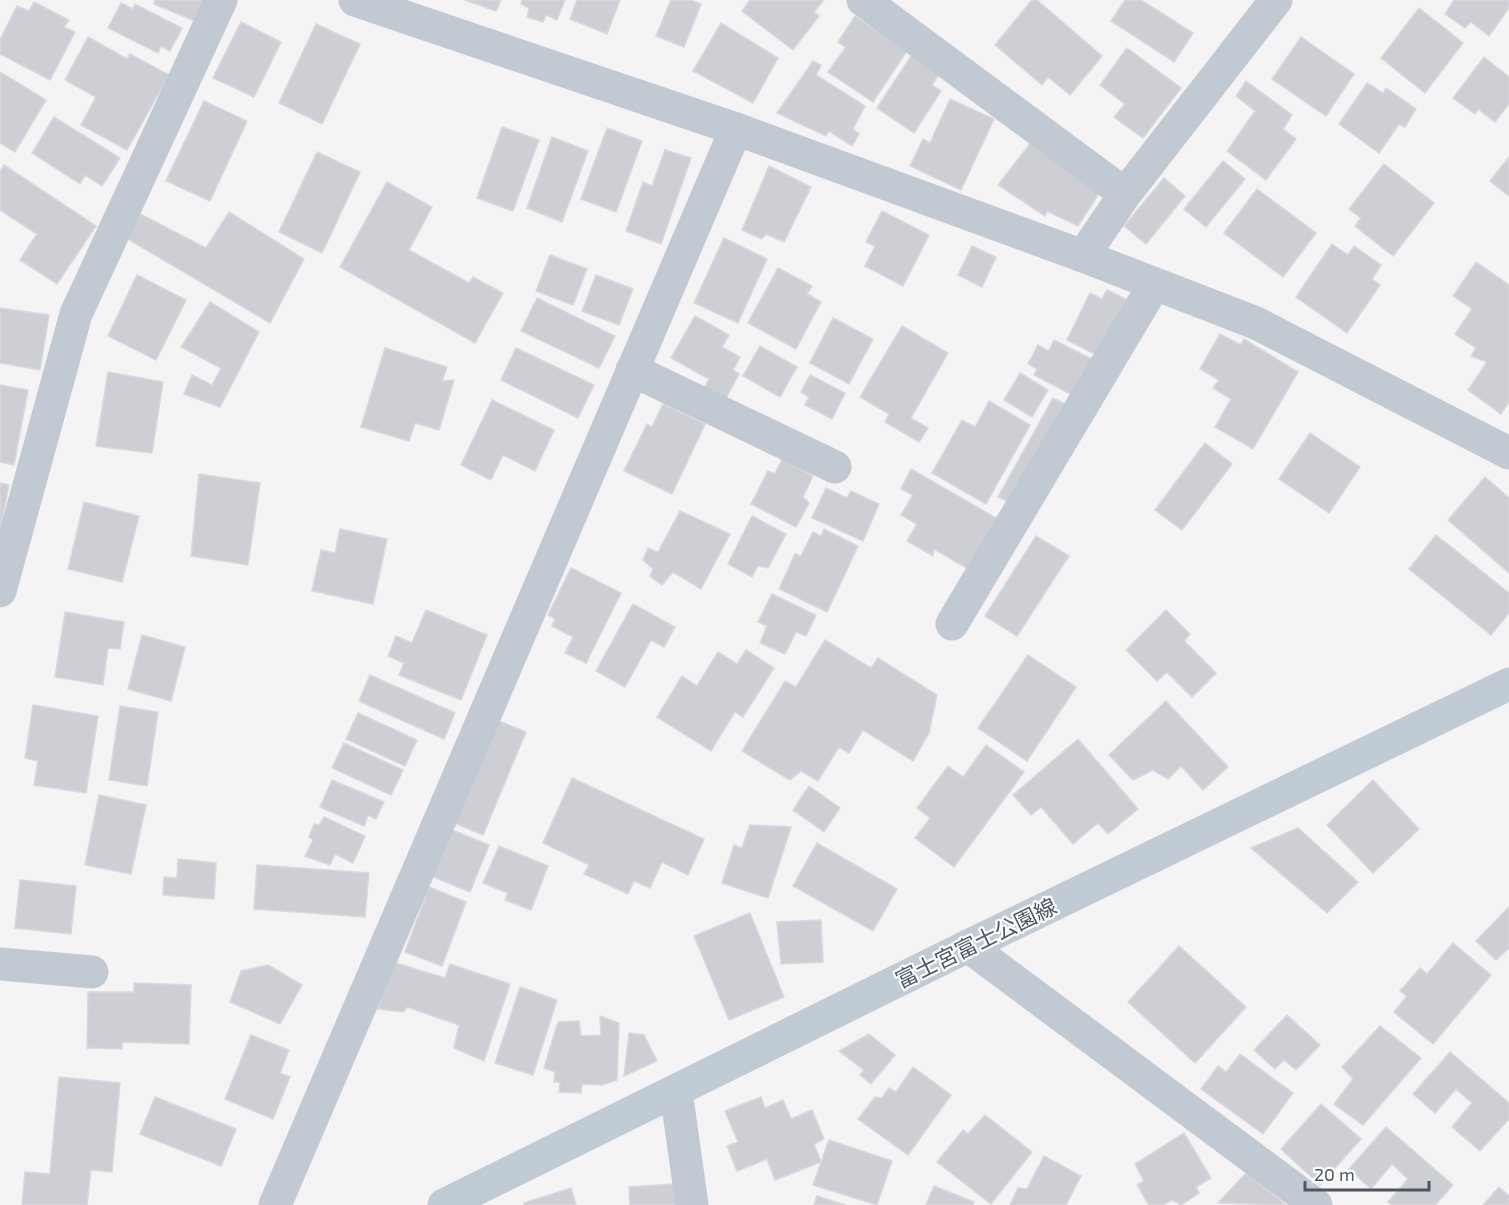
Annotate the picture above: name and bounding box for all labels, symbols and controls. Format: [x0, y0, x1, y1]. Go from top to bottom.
street label: 富士宮富士公園線 [891, 892, 1060, 992]
scale bar [1305, 1154, 1430, 1192]
text: 20 m [1314, 1163, 1355, 1185]

